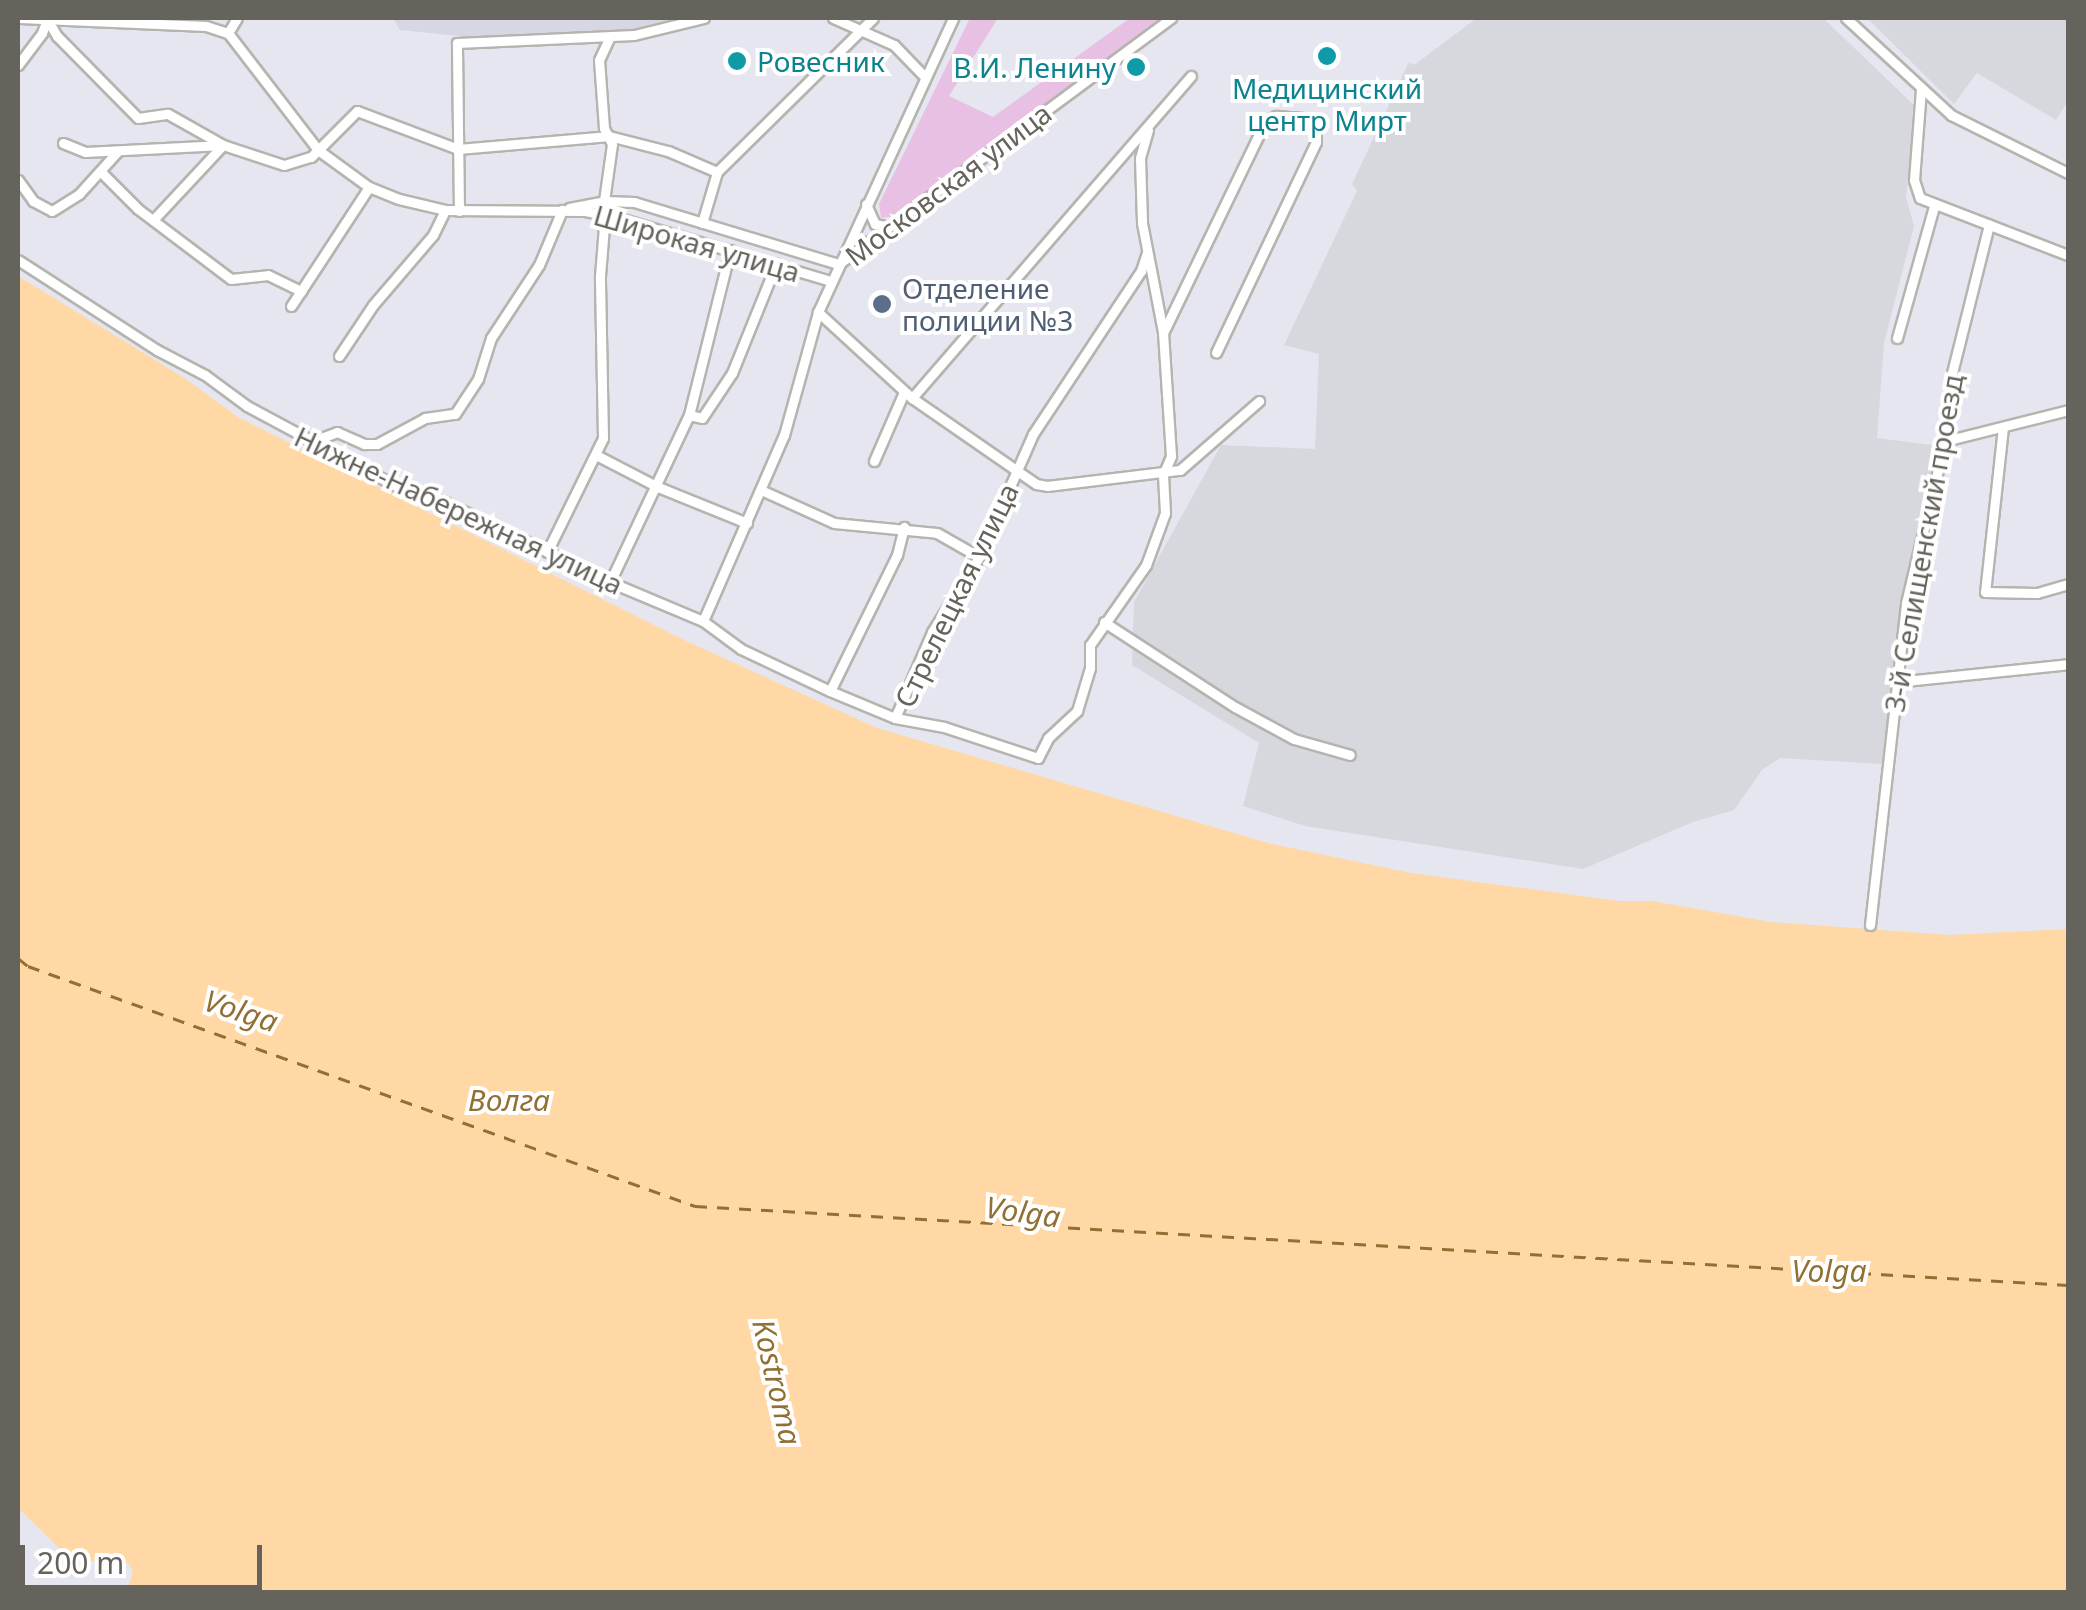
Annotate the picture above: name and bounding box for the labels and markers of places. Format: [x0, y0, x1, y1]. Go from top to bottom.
place label: Ровесник [757, 44, 885, 78]
marker: Медицинский центр Мирт [1316, 45, 1338, 67]
marker: Ровесник [726, 50, 748, 72]
place label: В.И. Ленину [953, 50, 1116, 84]
marker: В.И. Ленину [1125, 56, 1147, 78]
place label: Медицинский центр Мирт [1232, 71, 1422, 137]
place label: Отделение полиции №3 [902, 271, 1073, 337]
marker: Отделение полиции №3 [871, 293, 893, 315]

